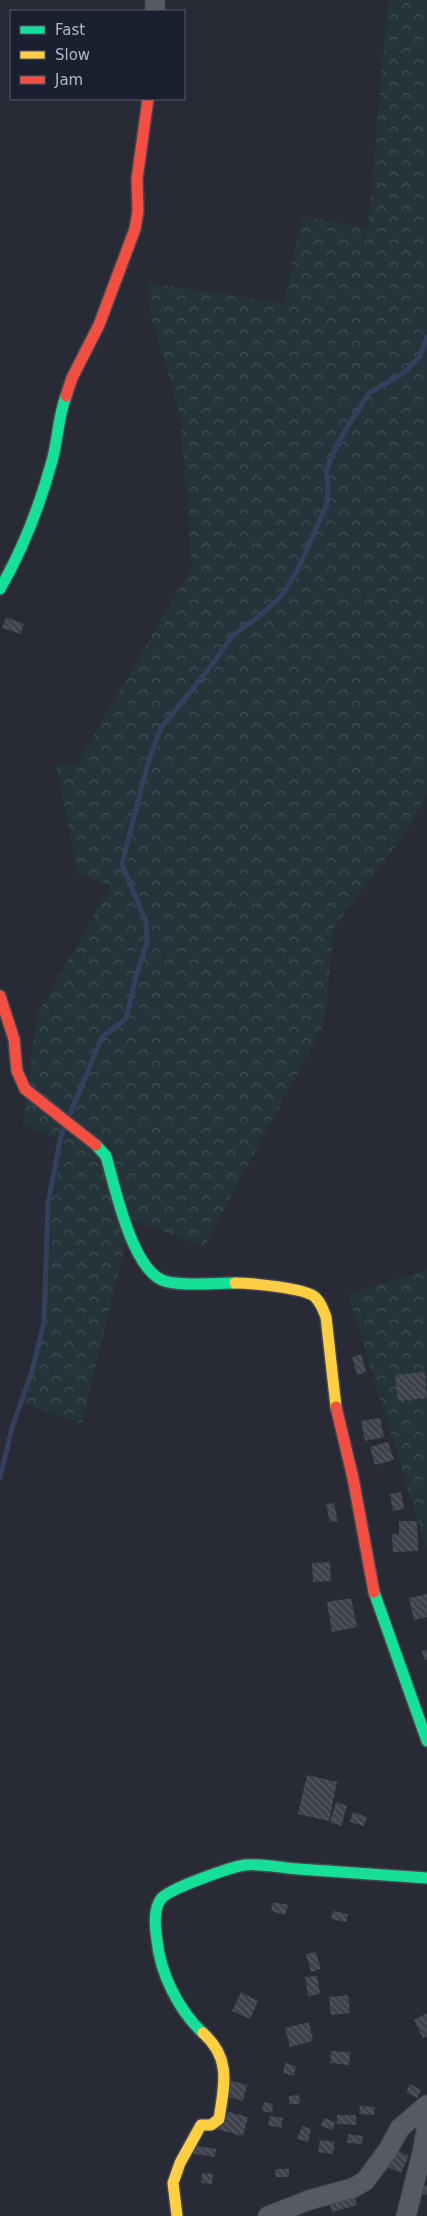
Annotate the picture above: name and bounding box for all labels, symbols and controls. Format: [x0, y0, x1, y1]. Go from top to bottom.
legend [10, 10, 185, 100]
text: Fast [55, 21, 85, 39]
text: Slow [55, 46, 90, 64]
text: Jam [54, 71, 83, 89]

